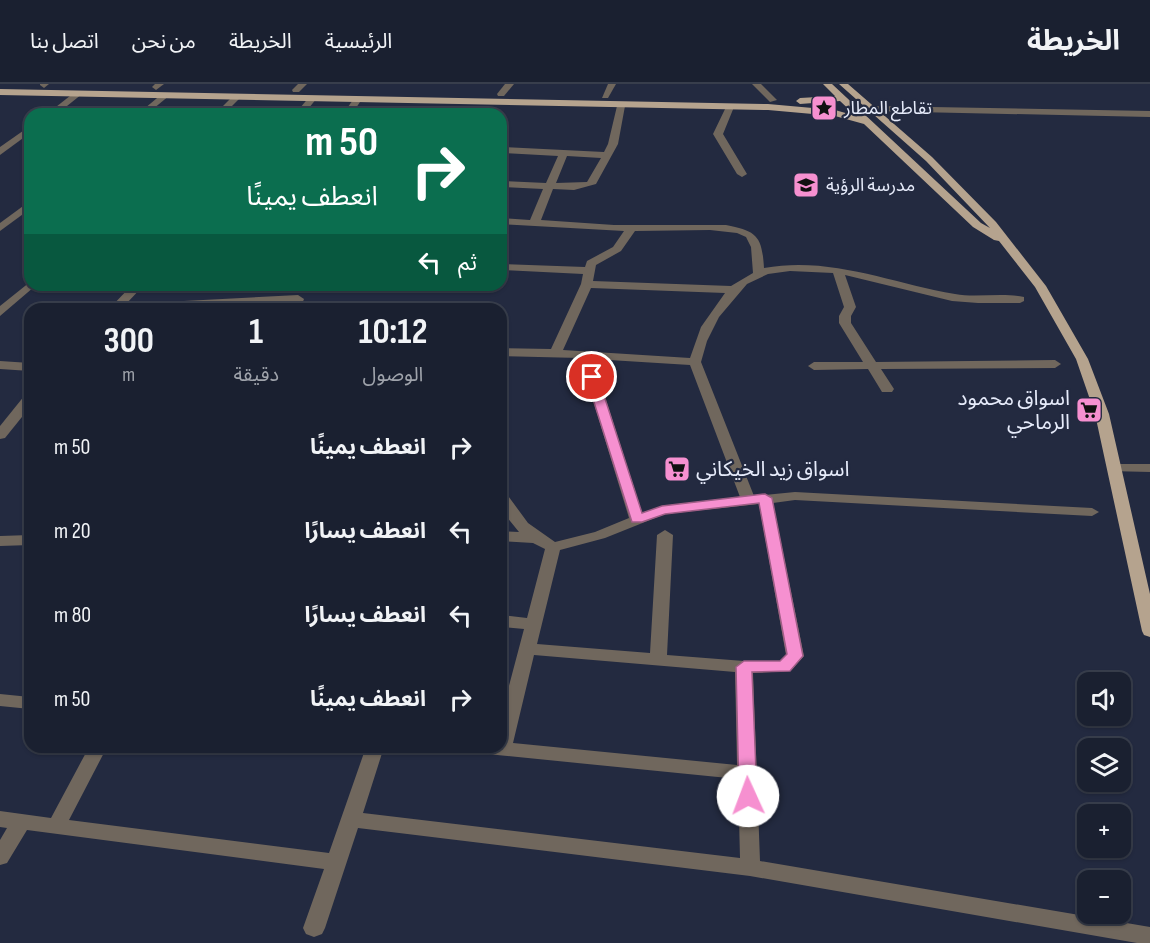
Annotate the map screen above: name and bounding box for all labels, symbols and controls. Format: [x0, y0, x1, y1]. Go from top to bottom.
text: الخريطة [1027, 25, 1120, 58]
text: اتصل بنا [30, 29, 99, 54]
text: من نحن [132, 29, 196, 54]
text: الخريطة [229, 29, 292, 54]
text: الرئيسية [325, 29, 392, 54]
place icon: تقاطع المطار [809, 93, 839, 123]
place label: تقاطع المطار [843, 98, 932, 122]
text: 50 m [305, 117, 378, 168]
icon: right [399, 132, 477, 210]
school or university icon: مدرسة الرؤية [791, 170, 821, 200]
place label: مدرسة الرؤية [826, 175, 915, 196]
text: انعطف يمينًا [246, 181, 378, 213]
icon: left [413, 246, 446, 279]
text: ثم [458, 250, 477, 277]
text: 1 [249, 311, 263, 354]
text: 10:12 [358, 311, 428, 354]
text: 300 [104, 320, 154, 363]
pin [566, 351, 617, 402]
icon: arrive [575, 360, 608, 393]
text: m [122, 363, 135, 387]
text: دقيقة [233, 363, 279, 387]
text: الوصول [363, 363, 423, 387]
place label: اسواق محمود الرماحي [958, 386, 1070, 437]
supermarket icon: اسواق محمود الرماحي [1074, 395, 1104, 425]
icon: right [444, 431, 477, 464]
text: 50 m [54, 434, 90, 461]
text: انعطف يمينًا [310, 434, 426, 461]
supermarket icon: اسواق زيد الخيكاني [662, 454, 692, 484]
place label: اسواق زيد الخيكاني [696, 457, 849, 484]
icon: left [444, 515, 477, 548]
text: 20 m [54, 518, 91, 545]
text: انعطف يسارًا [304, 518, 426, 545]
icon: left [444, 599, 477, 632]
text: 80 m [54, 602, 91, 629]
text: انعطف يسارًا [304, 602, 426, 629]
map controls [1077, 672, 1131, 924]
button: sound [1077, 672, 1131, 726]
icon: right [444, 683, 477, 716]
text: 50 m [54, 686, 90, 713]
text: انعطف يمينًا [310, 686, 426, 713]
button: layers [1077, 738, 1131, 792]
position arrow [716, 764, 780, 828]
button: + [1077, 804, 1131, 858]
button: − [1077, 870, 1131, 924]

